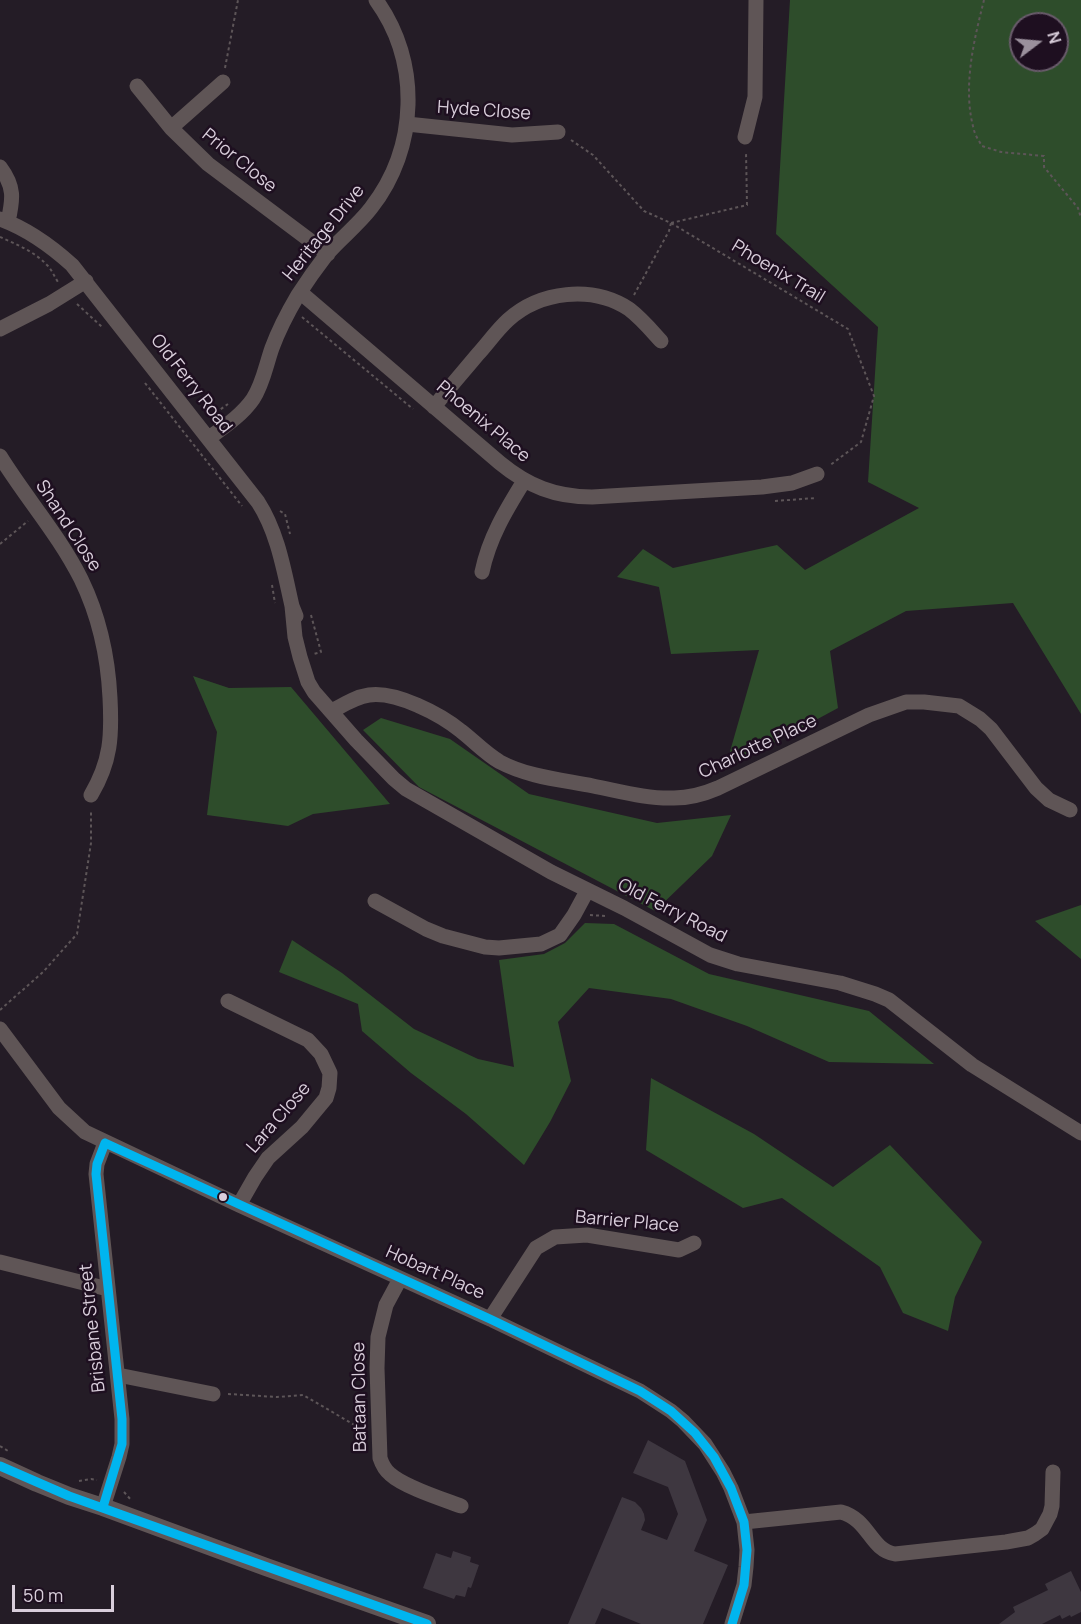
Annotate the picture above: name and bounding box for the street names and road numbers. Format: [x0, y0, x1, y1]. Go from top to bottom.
street label: Hyde Close [436, 97, 532, 125]
street label: Prior Close [197, 124, 281, 198]
street label: Heritage Drive [279, 181, 369, 285]
street label: Phoenix Trail [728, 236, 828, 308]
street label: Old Ferry Road [146, 330, 236, 438]
street label: Phoenix Place [432, 377, 534, 467]
street label: Shand Close [31, 476, 105, 576]
street label: Charlotte Place [696, 710, 820, 784]
street label: Old Ferry Road [614, 874, 730, 948]
street label: Lara Close [242, 1078, 316, 1158]
street label: Barrier Place [574, 1207, 680, 1237]
street label: Hobart Place [382, 1242, 488, 1304]
street label: Brisbane Street [75, 1263, 111, 1393]
street label: Bataan Close [348, 1342, 372, 1452]

